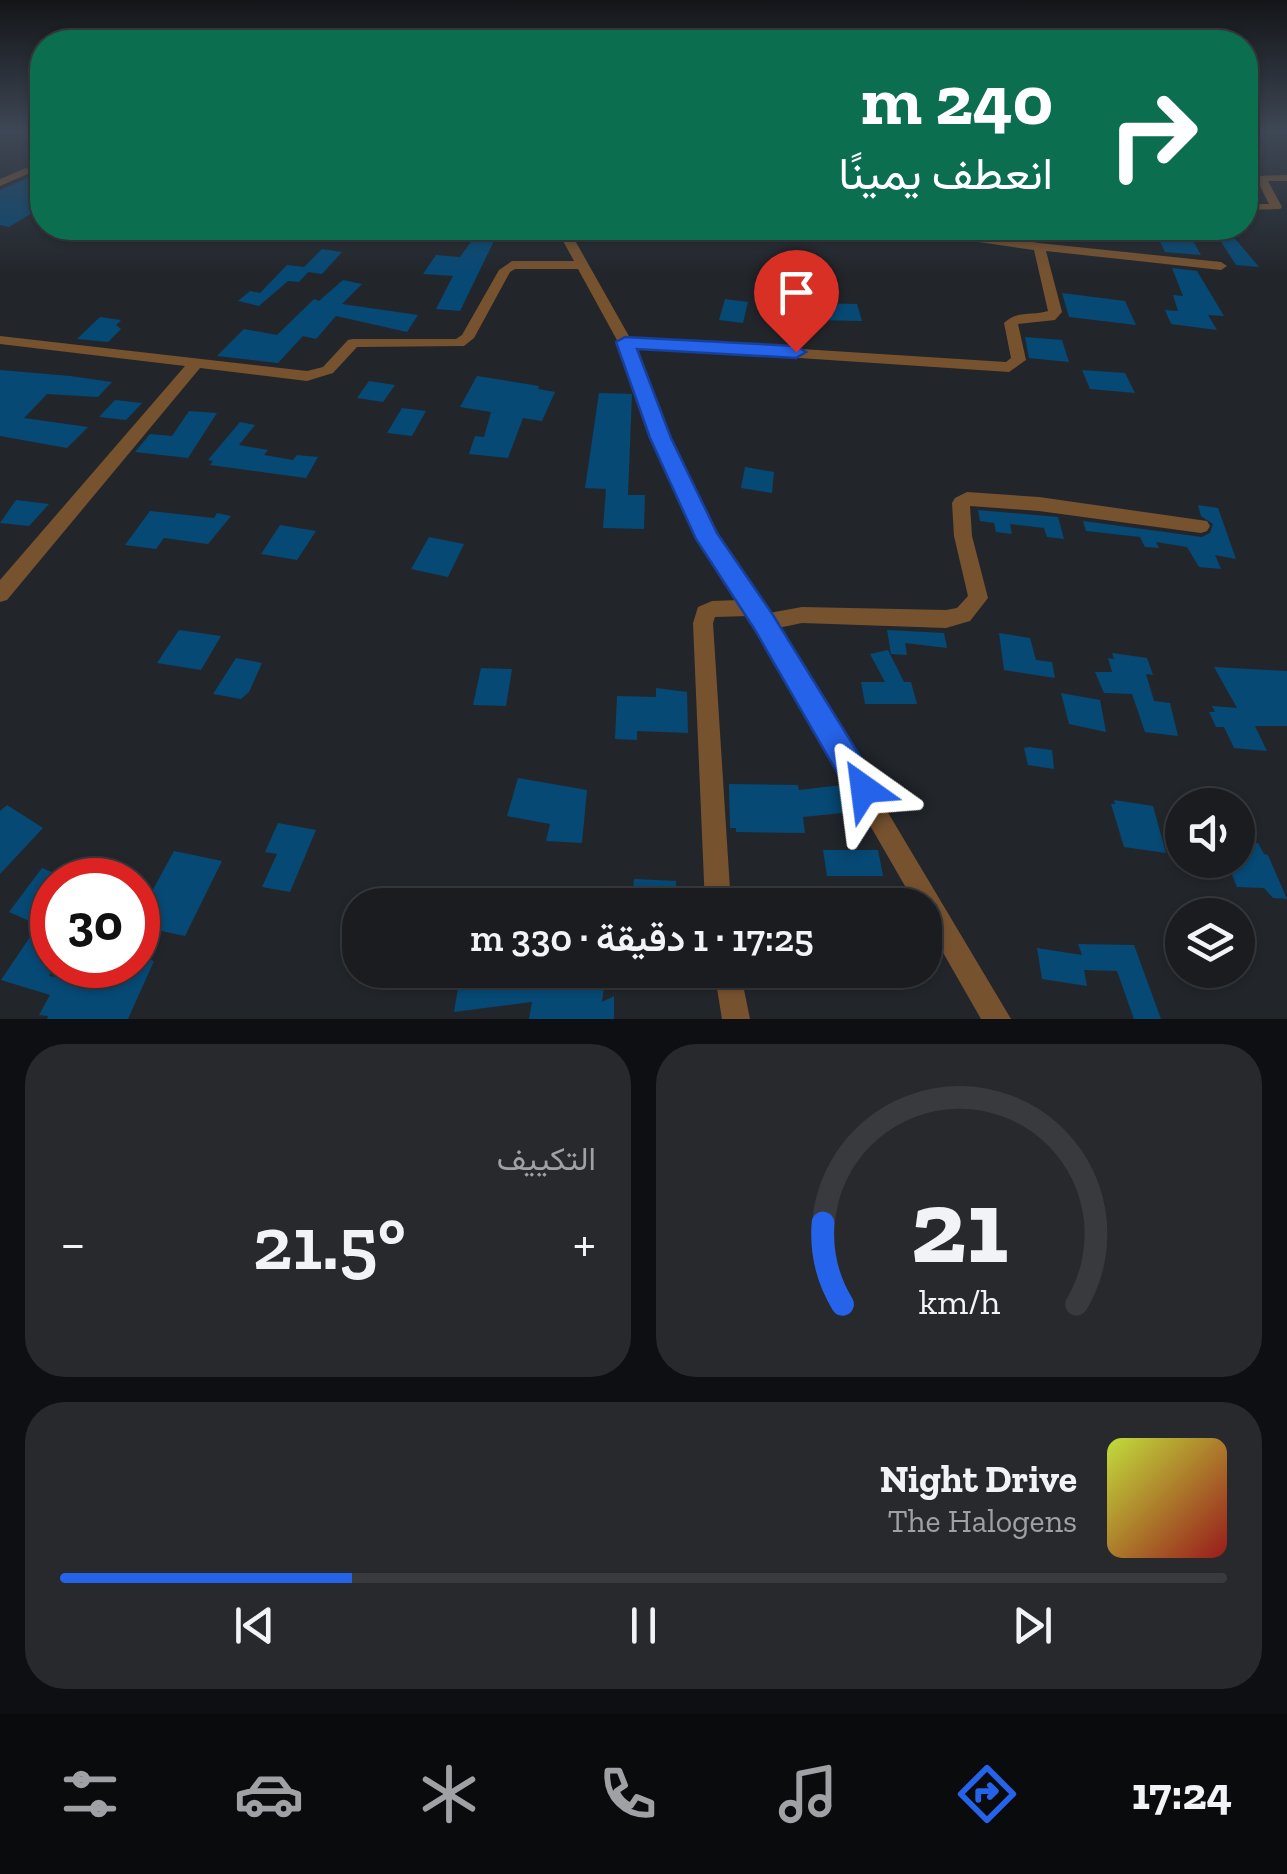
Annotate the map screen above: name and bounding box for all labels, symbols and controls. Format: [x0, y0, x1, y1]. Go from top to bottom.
text: 240 m [861, 58, 1053, 142]
icon: right [1088, 70, 1218, 200]
text: انعطف يمينًا [839, 147, 1053, 201]
pin [754, 250, 839, 353]
icon: arrive [769, 265, 824, 320]
position arrow [812, 737, 916, 841]
map controls [1165, 788, 1255, 988]
button: sound [1165, 788, 1255, 878]
speed limit sign: 30 [30, 858, 160, 988]
button: layers [1165, 898, 1255, 988]
text: 17:25 · 1 دقيقة · 330 m [470, 915, 814, 961]
text: التكييف [497, 1140, 596, 1178]
text: 21 [910, 1164, 1008, 1289]
text: 21.5° [253, 1198, 406, 1288]
text: − [60, 1210, 86, 1276]
text: + [573, 1210, 596, 1276]
text: km/h [918, 1280, 1000, 1323]
text: Night Drive [880, 1456, 1077, 1502]
text: The Halogens [888, 1502, 1077, 1540]
icon: previous [227, 1598, 282, 1653]
icon: pause [616, 1598, 671, 1653]
icon: next [1005, 1598, 1060, 1653]
icon: filters [55, 1759, 125, 1829]
icon: car [234, 1759, 304, 1829]
icon: climate [414, 1759, 484, 1829]
icon: phone [593, 1759, 663, 1829]
icon: music [773, 1759, 843, 1829]
icon: directions [952, 1759, 1022, 1829]
text: 17:24 [1132, 1767, 1232, 1821]

